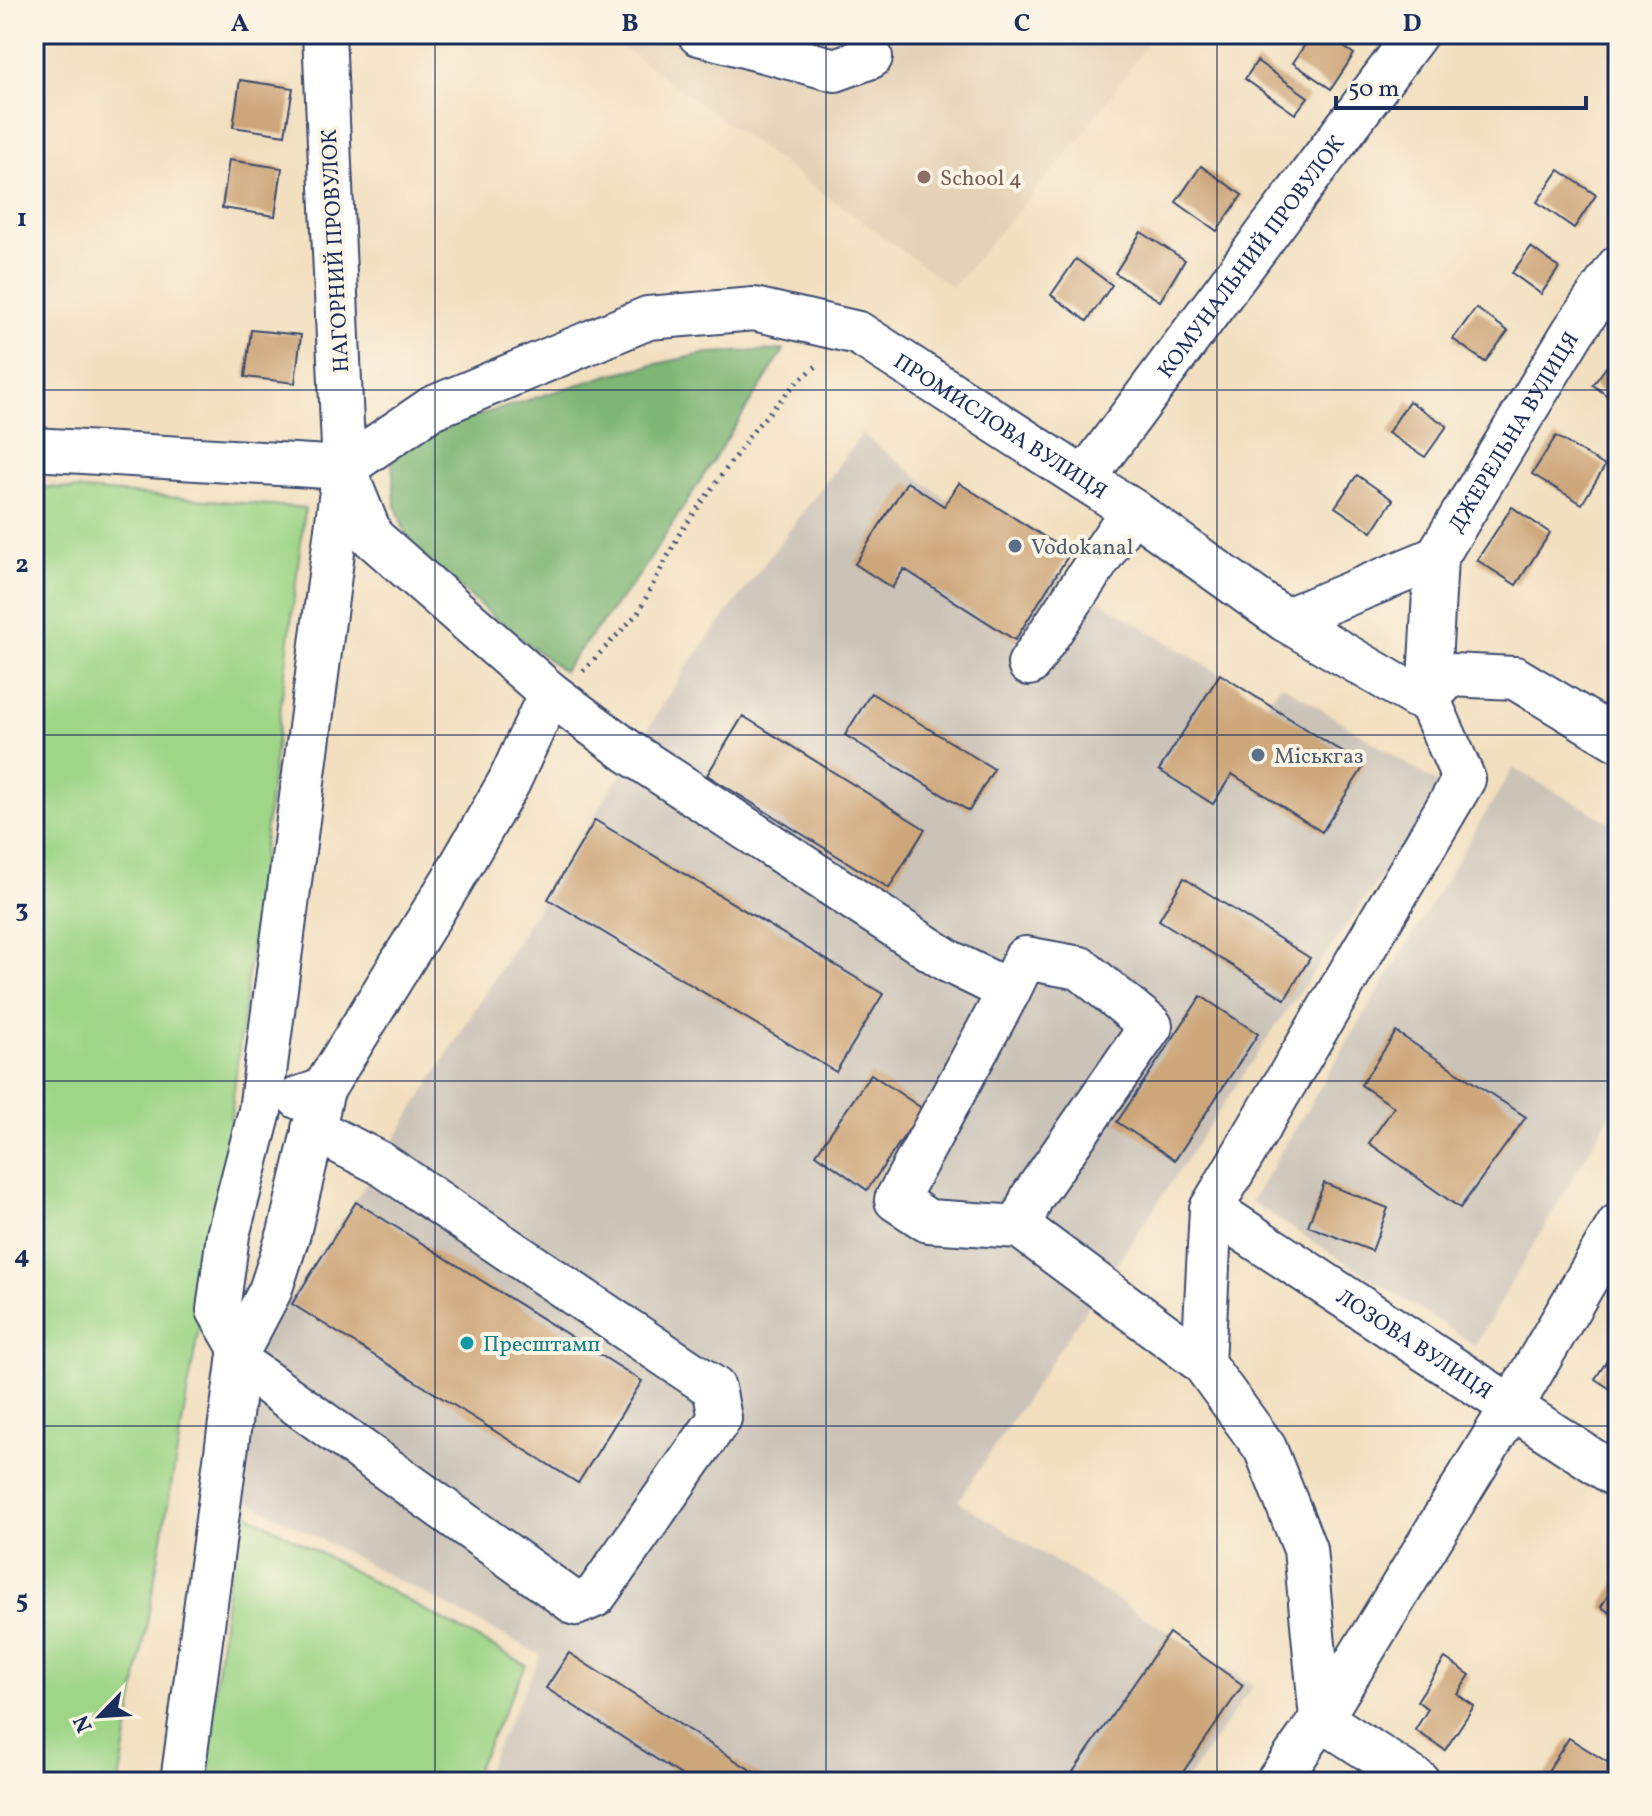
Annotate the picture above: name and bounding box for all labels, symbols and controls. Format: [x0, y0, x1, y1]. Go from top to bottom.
text: A [231, 6, 250, 42]
text: B [621, 6, 639, 42]
text: C [1014, 6, 1030, 42]
text: D [1402, 6, 1422, 42]
scale bar [1336, 60, 1586, 110]
text: 50 m [1348, 73, 1400, 107]
street label: НАГОРНИЙ ПРОВУЛОК [315, 128, 358, 373]
street label: КОМУНАЛЬНИЙ ПРОВУЛОК [1151, 130, 1353, 385]
place label: School 4 [940, 164, 1022, 195]
marker: School 4 [915, 168, 933, 186]
text: 1 [17, 201, 27, 237]
street label: ДЖЕРЕЛЬНА ВУЛИЦЯ [1442, 327, 1588, 539]
street label: ПРОМИСЛОВА ВУЛИЦЯ [887, 347, 1113, 508]
place label: Vodokanal [1031, 533, 1133, 564]
marker: Vodokanal [1006, 537, 1024, 555]
text: 2 [15, 547, 29, 583]
place label: Міськгаз [1274, 742, 1363, 773]
marker: Міськгаз [1249, 746, 1267, 764]
text: 3 [15, 892, 29, 928]
text: 4 [14, 1238, 30, 1274]
street label: ЛОЗОВА ВУЛИЦЯ [1329, 1283, 1498, 1408]
place label: Пресштамп [483, 1330, 600, 1361]
marker: Пресштамп [458, 1334, 476, 1352]
text: 5 [16, 1583, 28, 1619]
north arrow [60, 1676, 140, 1756]
text: N [67, 1710, 102, 1737]

